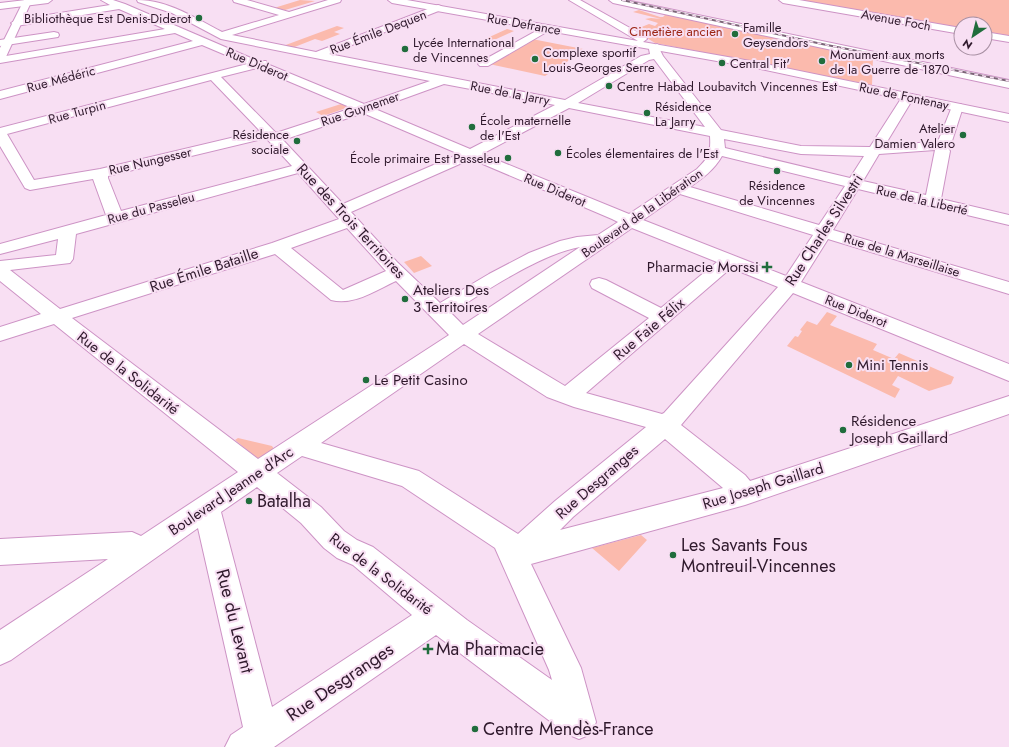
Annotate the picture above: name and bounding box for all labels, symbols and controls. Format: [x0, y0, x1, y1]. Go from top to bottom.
street label: Rue Émile Dequen [327, 5, 429, 59]
street label: Avenue Foch [860, 5, 932, 35]
street label: Rue Defrance [486, 8, 563, 40]
place label: Bibliothèque Est Denis-Diderot [24, 9, 192, 28]
marker: Bibliothèque Est Denis-Diderot [194, 13, 204, 23]
north arrow [953, 16, 993, 56]
place label: Famille Geysendors [743, 18, 808, 52]
park label: Cimetière ancien [629, 22, 723, 41]
marker: Famille Geysendors [730, 29, 740, 39]
place label: Lycée International de Vincennes [413, 33, 514, 67]
text: N [959, 35, 975, 53]
street label: Rue Diderot [223, 42, 292, 86]
place label: Complexe sportif Louis-Georges Serre [543, 43, 655, 77]
marker: Lycée International de Vincennes [400, 44, 410, 54]
place label: Monument aux morts de la Guerre de 1870 [830, 45, 950, 79]
marker: Complexe sportif Louis-Georges Serre [530, 54, 540, 64]
place label: Central Fit' [730, 54, 790, 73]
marker: Monument aux morts de la Guerre de 1870 [817, 56, 827, 66]
marker: Central Fit' [717, 58, 727, 68]
street label: Rue Médéric [25, 61, 97, 97]
street label: Rue de la Jarry [469, 76, 551, 110]
place label: Centre Habad Loubavitch Vincennes Est [617, 77, 838, 96]
street label: Rue de Fontenay [857, 77, 951, 115]
marker: Centre Habad Loubavitch Vincennes Est [604, 81, 614, 91]
street label: Rue Guynemer [318, 86, 402, 131]
street label: Rue Turpin [46, 95, 108, 129]
place label: Résidence La Jarry [655, 97, 712, 131]
marker: Résidence La Jarry [642, 108, 652, 118]
place label: École maternelle de l'Est [480, 111, 571, 145]
place label: Atelier Damien Valero [874, 119, 956, 153]
marker: École maternelle de l'Est [467, 122, 477, 132]
place label: Résidence sociale [233, 125, 289, 159]
marker: Atelier Damien Valero [958, 130, 968, 140]
marker: Résidence sociale [292, 136, 302, 146]
street label: Rue Nungesser [107, 142, 194, 180]
place label: Écoles élementaires de l'Est [566, 144, 719, 163]
marker: Écoles élementaires de l'Est [553, 148, 563, 158]
place label: École primaire Est Passeleu [350, 149, 500, 168]
marker: École primaire Est Passeleu [503, 153, 513, 163]
street label: Rue des Trois Territoires [292, 158, 410, 284]
street label: Boulevard de la Libération [578, 164, 706, 262]
marker: Résidence de Vincennes [772, 166, 782, 176]
street label: Rue Diderot [521, 168, 590, 212]
street label: Rue Charles Silvestri [780, 170, 868, 290]
place label: Résidence de Vincennes [739, 176, 815, 210]
street label: Rue de la Liberté [874, 180, 970, 220]
street label: Rue du Passeleu [105, 187, 197, 229]
street label: Rue de la Marseillaise [842, 228, 962, 282]
street label: Rue Émile Bataille [147, 242, 261, 298]
place label: Pharmacie Morssi [647, 256, 759, 278]
marker: Pharmacie Morssi [762, 262, 772, 272]
place label: Ateliers Des 3 Territoires [413, 279, 489, 318]
street label: Rue Diderot [822, 290, 891, 332]
street label: Rue Faie Félix [608, 292, 690, 365]
marker: Ateliers Des 3 Territoires [400, 294, 410, 304]
street label: Rue de la Solidarité [72, 326, 184, 420]
place label: Mini Tennis [857, 354, 928, 376]
marker: Mini Tennis [844, 360, 854, 370]
place label: Le Petit Casino [374, 369, 468, 391]
marker: Le Petit Casino [361, 375, 371, 385]
place label: Résidence Joseph Gaillard [849, 410, 948, 449]
marker: Résidence Joseph Gaillard [838, 425, 848, 435]
street label: Rue Desgranges [551, 440, 643, 524]
street label: Boulevard Jeanne d'Arc [164, 441, 298, 541]
street label: Rue Joseph Gaillard [700, 457, 826, 515]
place label: Batalha [257, 488, 311, 514]
marker: Batalha [244, 496, 254, 506]
street label: Rue de la Solidarité [325, 528, 437, 620]
place label: Les Savants Fous Montreuil-Vincennes [681, 532, 836, 579]
marker: Les Savants Fous Montreuil-Vincennes [668, 550, 678, 560]
street label: Rue du Levant [209, 566, 261, 677]
street label: Rue Desgranges [281, 636, 399, 728]
place label: Ma Pharmacie [436, 636, 544, 662]
marker: Ma Pharmacie [423, 644, 433, 654]
place label: Centre Mendès-France [483, 716, 654, 742]
marker: Centre Mendès-France [470, 724, 480, 734]

